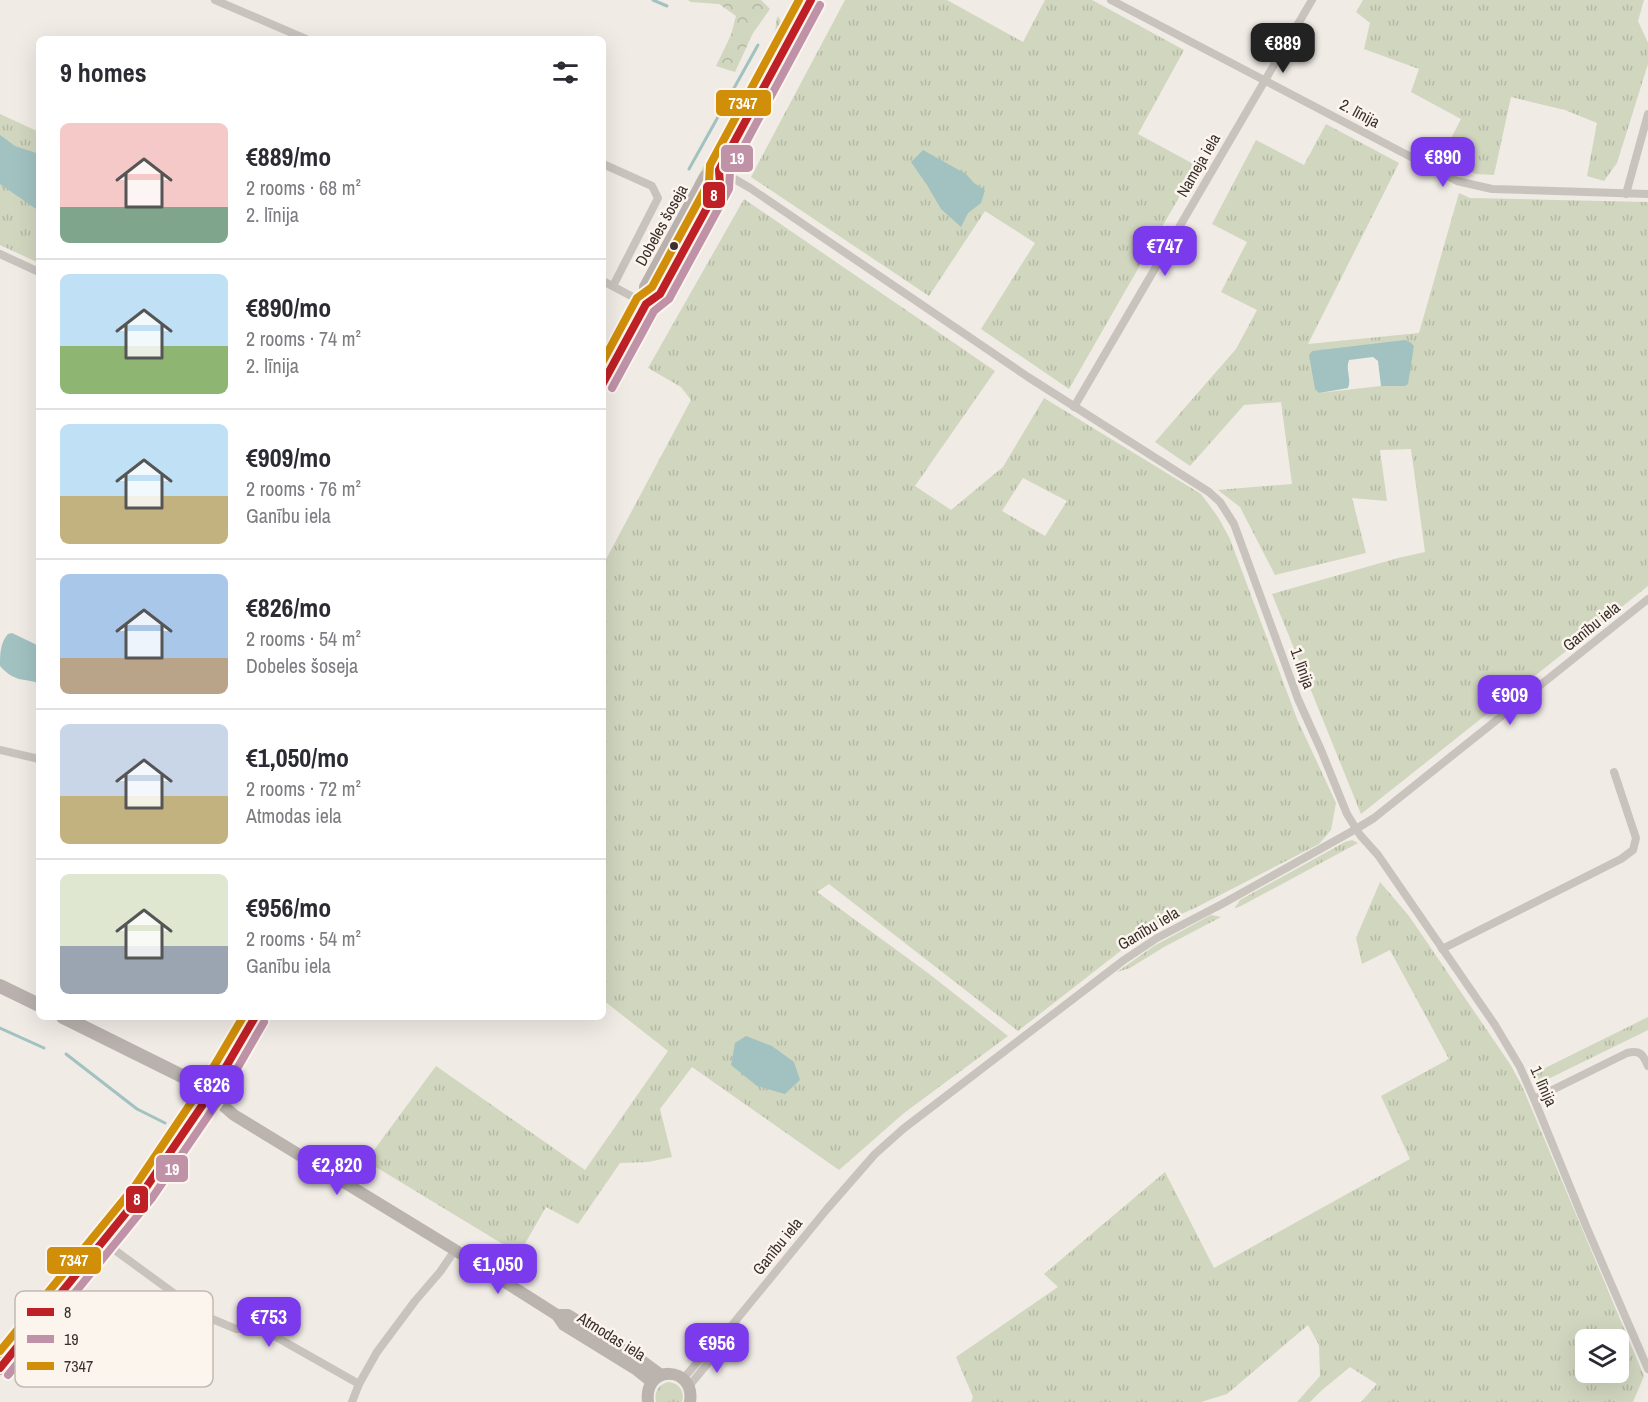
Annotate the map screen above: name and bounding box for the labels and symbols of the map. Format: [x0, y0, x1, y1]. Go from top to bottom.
pin: €889 [1247, 23, 1319, 74]
line badge: 7347 [715, 89, 772, 117]
text: 7347 [728, 92, 758, 114]
street label: 2. līnija [1336, 93, 1384, 133]
street label: Nameja iela [1171, 129, 1225, 201]
pin: €890 [1407, 137, 1479, 188]
line badge: 19 [720, 144, 754, 173]
text: 19 [730, 147, 744, 169]
street label: Dobeles šoseja [630, 180, 693, 270]
line badge: 8 [702, 181, 726, 209]
text: 8 [710, 184, 718, 206]
pin: €747 [1129, 226, 1201, 277]
unlabelled marker [668, 240, 680, 252]
street label: Ganību iela [1558, 596, 1625, 656]
street label: 1. līnija [1285, 644, 1321, 692]
pin: €909 [1474, 675, 1546, 726]
street label: Ganību iela [1113, 901, 1183, 955]
street label: 1. līnija [1525, 1062, 1563, 1110]
pin: €826 [176, 1065, 248, 1116]
pin: €2,820 [288, 1145, 386, 1196]
line badge: 19 [155, 1154, 189, 1183]
text: 19 [165, 1158, 179, 1180]
line badge: 8 [125, 1185, 149, 1214]
text: 8 [133, 1188, 141, 1210]
street label: Ganību iela [747, 1212, 807, 1279]
pin: €1,050 [449, 1244, 547, 1295]
line badge: 7347 [46, 1246, 102, 1275]
text: 7347 [59, 1249, 89, 1271]
legend [15, 1291, 213, 1387]
pin: €753 [233, 1297, 305, 1348]
text: 8 [64, 1301, 71, 1323]
street label: Atmodas iela [573, 1306, 651, 1366]
pin: €956 [681, 1323, 753, 1374]
text: 19 [64, 1328, 79, 1350]
text: 7347 [64, 1355, 93, 1377]

